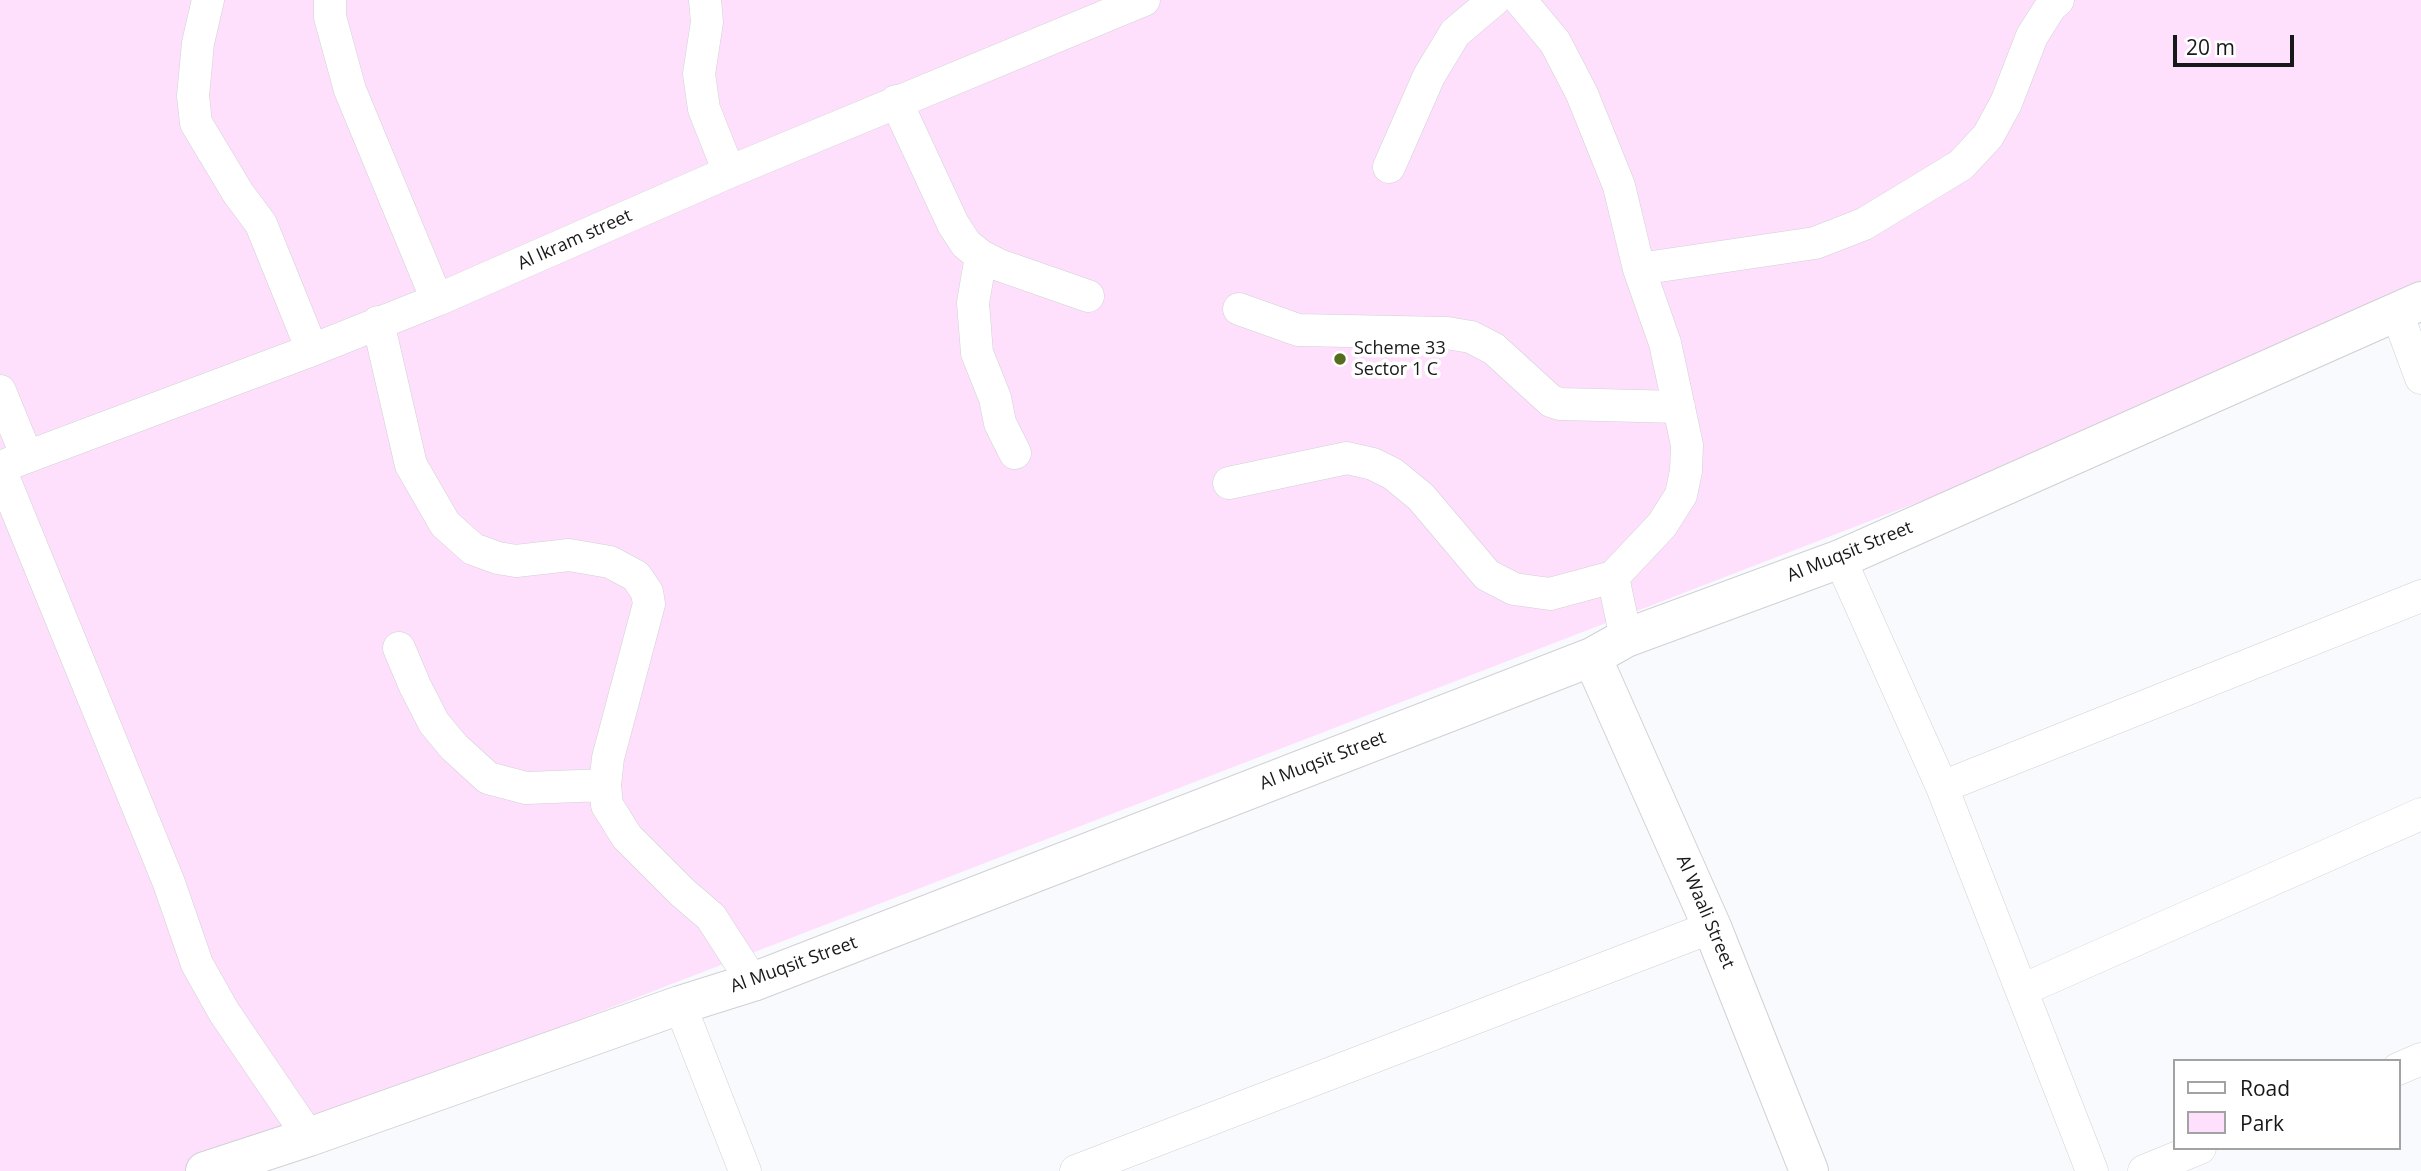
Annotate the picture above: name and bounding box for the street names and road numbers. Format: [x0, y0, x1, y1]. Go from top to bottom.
street label: Al Ikram street [515, 205, 635, 275]
street label: Al Muqsit Street [1784, 517, 1916, 587]
street label: Al Muqsit Street [1257, 727, 1389, 795]
street label: Al Waali Street [1671, 852, 1739, 972]
street label: Al Muqsit Street [728, 932, 860, 998]

